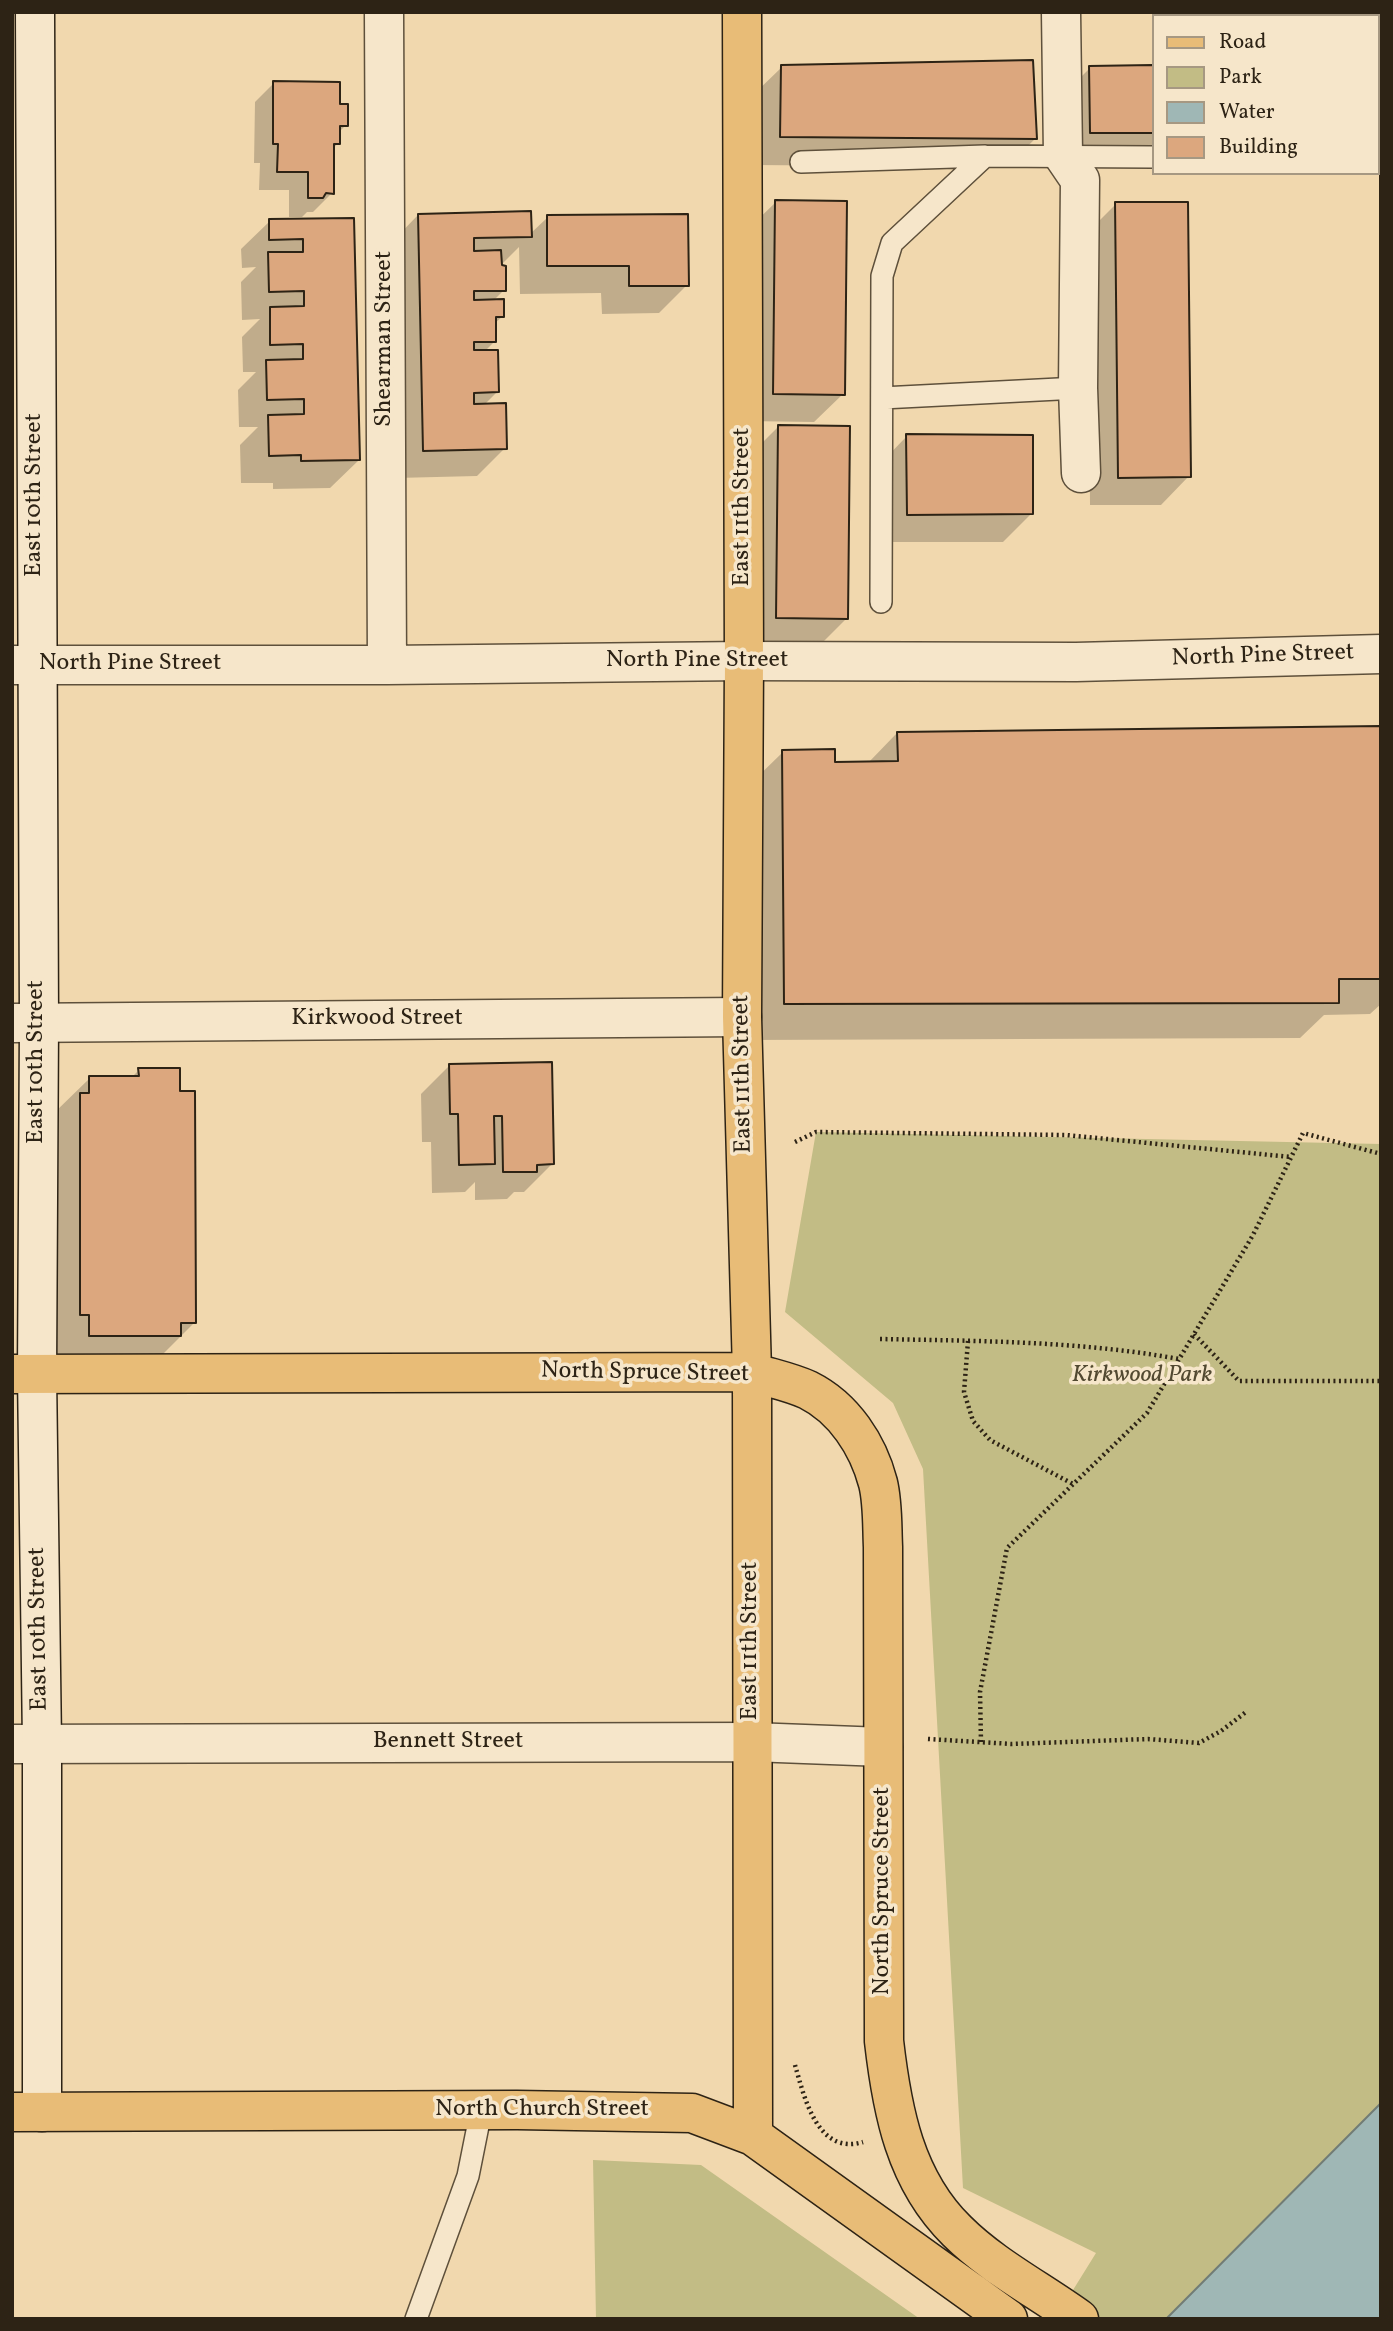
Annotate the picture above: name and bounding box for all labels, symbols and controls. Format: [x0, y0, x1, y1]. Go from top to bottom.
legend [1152, 14, 1379, 175]
text: Road [1219, 28, 1266, 57]
text: Park [1219, 63, 1262, 92]
text: Water [1219, 98, 1275, 127]
text: Building [1219, 133, 1298, 162]
street label: Shearman Street [372, 251, 400, 427]
street label: East 10th Street [22, 413, 50, 577]
street label: East 11th Street [730, 428, 758, 586]
street label: North Pine Street [1171, 639, 1355, 675]
street label: North Pine Street [606, 648, 788, 676]
street label: North Pine Street [39, 651, 221, 679]
street label: East 10th Street [24, 980, 52, 1144]
street label: East 11th Street [728, 994, 760, 1154]
street label: Kirkwood Street [291, 1006, 463, 1034]
street label: North Spruce Street [540, 1358, 750, 1390]
park label: Kirkwood Park [1072, 1363, 1212, 1391]
street label: East 10th Street [24, 1547, 56, 1711]
street label: East 11th Street [738, 1562, 766, 1720]
street label: Bennett Street [373, 1729, 523, 1757]
street label: North Spruce Street [870, 1787, 898, 1995]
street label: North Church Street [435, 2097, 649, 2125]

